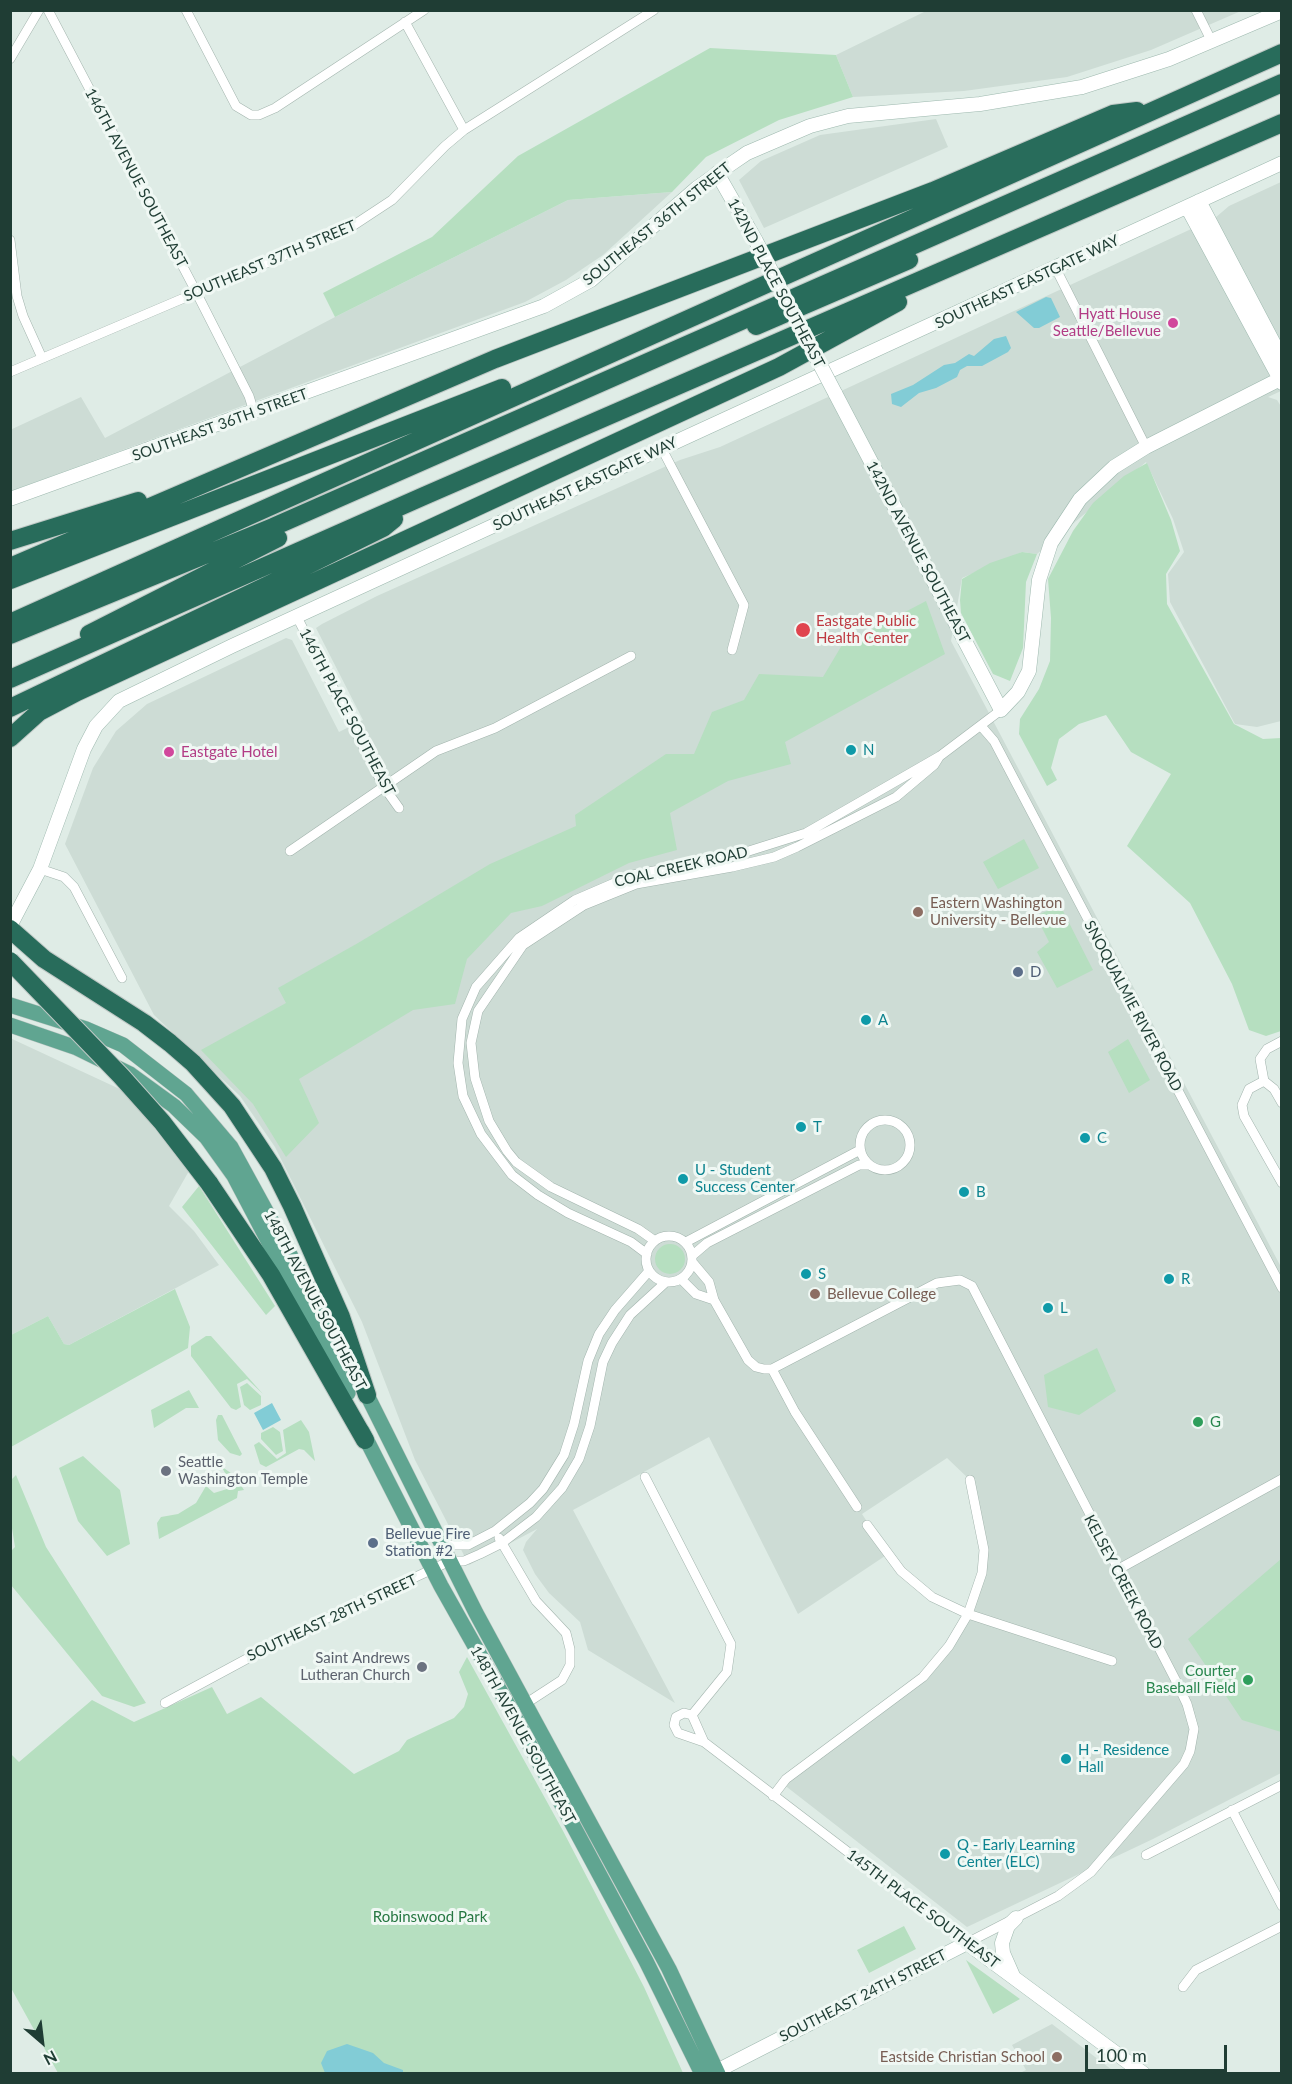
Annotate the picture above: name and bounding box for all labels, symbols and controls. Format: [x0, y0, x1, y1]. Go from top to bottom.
street label: 146TH AVENUE SOUTHEAST [81, 85, 191, 271]
street label: SOUTHEAST 36TH STREET [579, 159, 735, 289]
street label: 142ND PLACE SOUTHEAST [724, 195, 828, 371]
street label: SOUTHEAST 37TH STREET [181, 217, 359, 305]
street label: SOUTHEAST EASTGATE WAY [932, 231, 1122, 333]
place label: Hyatt House Seattle/Bellevue [1053, 305, 1161, 340]
marker: Hyatt House Seattle/Bellevue [1166, 316, 1180, 330]
street label: SOUTHEAST 36TH STREET [130, 385, 310, 465]
street label: SOUTHEAST EASTGATE WAY [490, 433, 680, 535]
street label: 142ND AVENUE SOUTHEAST [862, 458, 974, 646]
place label: Eastgate Public Health Center [816, 612, 916, 647]
marker: Eastgate Public Health Center [794, 621, 812, 639]
street label: 146TH PLACE SOUTHEAST [295, 625, 399, 799]
place label: N [863, 741, 874, 759]
place label: Eastgate Hotel [181, 743, 278, 761]
marker: N [844, 743, 858, 757]
marker: Eastgate Hotel [162, 745, 176, 759]
street label: COAL CREEK ROAD [613, 843, 749, 891]
place label: Eastern Washington University - Bellevue [930, 894, 1066, 929]
marker: Eastern Washington University - Bellevue [911, 905, 925, 919]
street label: SNOQUALMIE RIVER ROAD [1080, 917, 1186, 1095]
place label: D [1030, 963, 1041, 981]
marker: D [1011, 965, 1025, 979]
place label: A [878, 1011, 888, 1029]
marker: A [859, 1013, 873, 1027]
place label: T [813, 1118, 822, 1136]
marker: T [794, 1120, 808, 1134]
place label: C [1097, 1129, 1107, 1147]
marker: C [1078, 1131, 1092, 1145]
place label: U - Student Success Center [695, 1161, 795, 1196]
marker: U - Student Success Center [676, 1172, 690, 1186]
place label: B [976, 1183, 986, 1201]
marker: B [957, 1185, 971, 1199]
street label: 148TH AVENUE SOUTHEAST [260, 1207, 370, 1393]
place label: S [818, 1265, 826, 1283]
marker: S [799, 1267, 813, 1281]
place label: R [1181, 1270, 1190, 1288]
marker: R [1162, 1272, 1176, 1286]
place label: Bellevue College [827, 1285, 936, 1303]
marker: Bellevue College [808, 1287, 822, 1301]
place label: L [1060, 1299, 1068, 1317]
marker: L [1041, 1301, 1055, 1315]
place label: G [1210, 1413, 1221, 1431]
marker: G [1191, 1415, 1205, 1429]
place label: Seattle Washington Temple [178, 1453, 308, 1488]
marker: Seattle Washington Temple [159, 1464, 173, 1478]
street label: KELSEY CREEK ROAD [1080, 1512, 1166, 1652]
place label: Bellevue Fire Station #2 [385, 1525, 470, 1560]
marker: Bellevue Fire Station #2 [366, 1536, 380, 1550]
street label: SOUTHEAST 28TH STREET [244, 1571, 420, 1665]
street label: 148TH AVENUE SOUTHEAST [466, 1643, 580, 1827]
place label: Saint Andrews Lutheran Church [300, 1649, 410, 1684]
marker: Saint Andrews Lutheran Church [415, 1660, 429, 1674]
place label: Courter Baseball Field [1146, 1662, 1236, 1697]
marker: Courter Baseball Field [1241, 1673, 1255, 1687]
place label: H - Residence Hall [1078, 1741, 1169, 1776]
marker: H - Residence Hall [1059, 1752, 1073, 1766]
place label: Q - Early Learning Center (ELC) [957, 1836, 1075, 1871]
street label: 145TH PLACE SOUTHEAST [843, 1846, 1003, 1972]
marker: Q - Early Learning Center (ELC) [938, 1847, 952, 1861]
park label: Robinswood Park [373, 1908, 487, 1926]
street label: SOUTHEAST 24TH STREET [776, 1946, 950, 2046]
north arrow [12, 2012, 72, 2072]
scale bar [1088, 2033, 1230, 2071]
text: 100 m [1096, 2044, 1147, 2066]
text: N [41, 2047, 61, 2070]
place label: Eastside Christian School [880, 2048, 1045, 2066]
marker: Eastside Christian School [1050, 2050, 1064, 2064]

